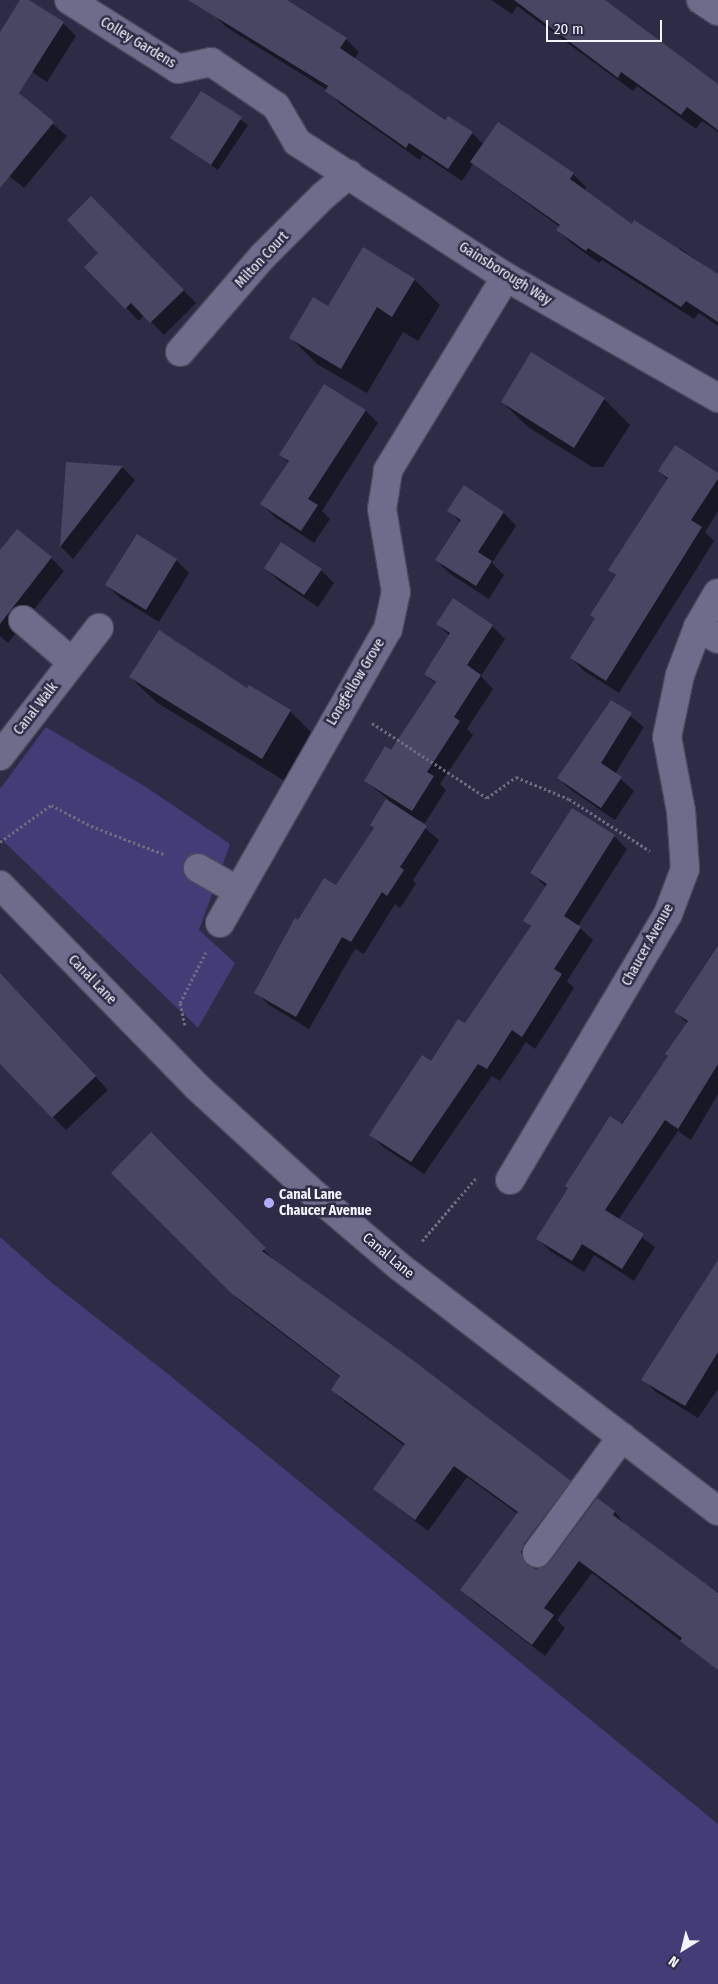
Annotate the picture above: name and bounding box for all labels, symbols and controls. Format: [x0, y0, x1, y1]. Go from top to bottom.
scale bar [548, 10, 664, 42]
street label: Colley Gardens [97, 14, 179, 72]
text: 20 m [554, 20, 584, 38]
street label: Milton Court [232, 228, 292, 292]
street label: Gainsborough Way [456, 239, 554, 309]
street label: Longfellow Grove [323, 636, 389, 728]
street label: Canal Walk [10, 679, 62, 739]
street label: Chaucer Avenue [618, 901, 678, 989]
street label: Canal Lane [64, 952, 120, 1008]
place label: Canal Lane Chaucer Avenue [279, 1187, 372, 1220]
marker: Canal Lane Chaucer Avenue [263, 1197, 275, 1209]
street label: Canal Lane [359, 1230, 417, 1282]
north arrow [658, 1924, 708, 1974]
text: N [666, 1952, 682, 1971]

